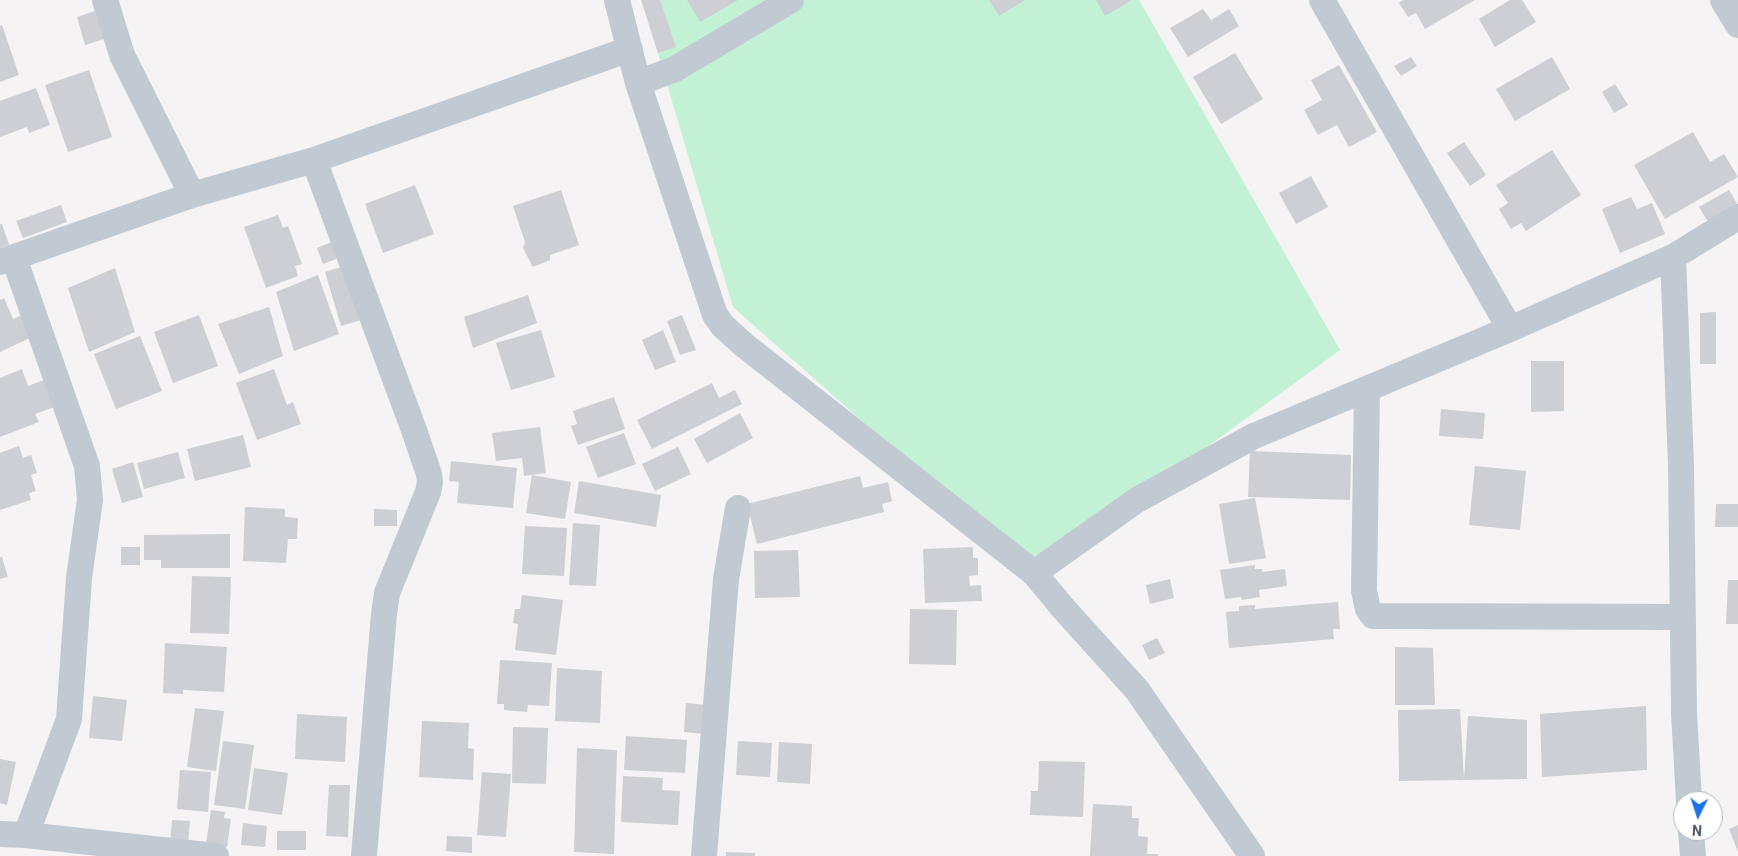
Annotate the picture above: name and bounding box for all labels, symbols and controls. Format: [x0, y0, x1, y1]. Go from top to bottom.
north arrow [1673, 791, 1723, 841]
text: N [1692, 822, 1703, 838]

